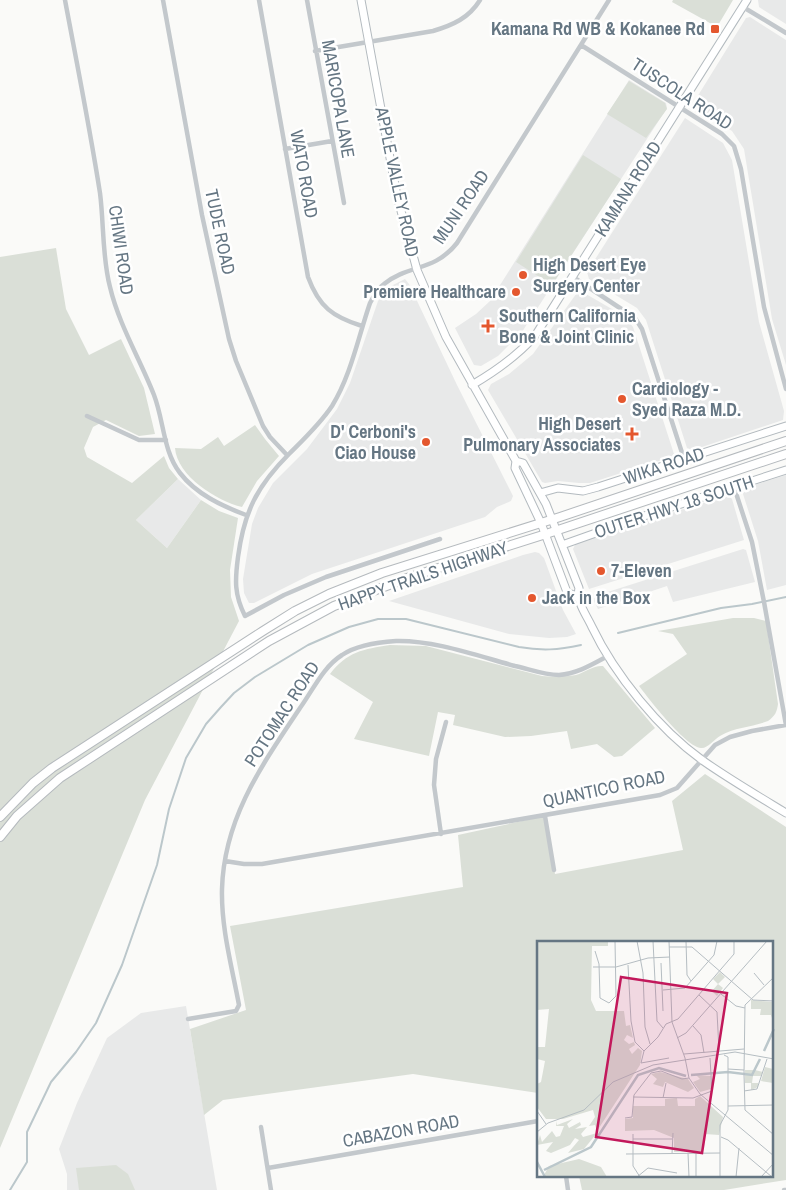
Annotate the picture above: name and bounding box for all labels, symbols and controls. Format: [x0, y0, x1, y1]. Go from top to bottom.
place label: Kamana Rd WB & Kokanee Rd [491, 16, 705, 41]
marker: Kamana Rd WB & Kokanee Rd [709, 23, 721, 35]
street label: MARICOPA LANE [316, 38, 361, 160]
street label: TUSCOLA ROAD [627, 52, 738, 136]
street label: APPLE VALLEY ROAD [369, 104, 426, 259]
street label: WATO ROAD [284, 128, 325, 220]
street label: KAMANA ROAD [588, 136, 667, 241]
street label: MUNI ROAD [427, 165, 495, 249]
street label: TUDE ROAD [199, 187, 242, 277]
street label: CHIWI ROAD [103, 204, 140, 296]
place label: High Desert Eye Surgery Center [533, 252, 646, 298]
marker: High Desert Eye Surgery Center [517, 269, 529, 281]
place label: Premiere Healthcare [363, 279, 506, 304]
marker: Premiere Healthcare [510, 286, 522, 298]
place label: Southern California Bone & Joint Clinic [499, 303, 637, 349]
marker: Southern California Bone & Joint Clinic [481, 319, 495, 333]
place label: Cardiology - Syed Raza M.D. [632, 376, 741, 422]
marker: Cardiology - Syed Raza M.D. [616, 393, 628, 405]
place label: High Desert Pulmonary Associates [463, 411, 621, 457]
place label: D' Cerboni's Ciao House [330, 419, 416, 465]
marker: High Desert Pulmonary Associates [625, 427, 639, 441]
marker: D' Cerboni's Ciao House [420, 436, 432, 448]
street label: WIKA ROAD [620, 441, 707, 490]
street label: OUTER HWY 18 SOUTH [591, 469, 757, 544]
street label: HAPPY TRAILS HIGHWAY [334, 535, 511, 616]
place label: 7-Eleven [611, 558, 672, 583]
marker: 7-Eleven [595, 565, 607, 577]
place label: Jack in the Box [542, 585, 651, 610]
marker: Jack in the Box [526, 592, 538, 604]
street label: POTOMAC ROAD [238, 656, 325, 771]
street label: QUANTICO ROAD [540, 763, 667, 814]
inset map [537, 941, 774, 1178]
street label: CABAZON ROAD [341, 1108, 461, 1153]

